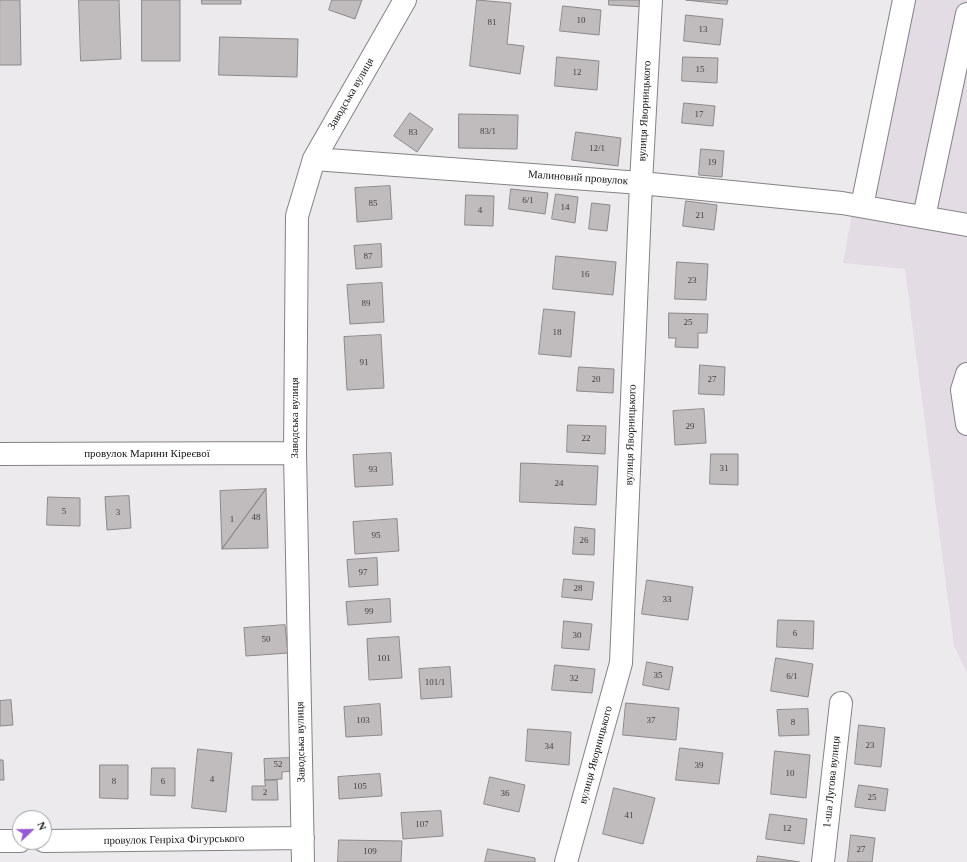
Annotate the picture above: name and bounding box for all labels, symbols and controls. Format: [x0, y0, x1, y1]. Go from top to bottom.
house number: 10 [576, 16, 586, 26]
house number: 81 [488, 18, 496, 28]
house number: 13 [698, 25, 708, 35]
street label: Заводська вулиця [325, 56, 377, 132]
street label: вулиця Яворницького [636, 60, 654, 162]
house number: 15 [696, 65, 704, 75]
house number: 12 [572, 68, 582, 78]
house number: 17 [694, 110, 704, 120]
house number: 83/1 [480, 127, 496, 137]
house number: 83 [408, 128, 418, 138]
house number: 12/1 [589, 144, 605, 154]
house number: 19 [708, 158, 716, 168]
street label: Малиновий провулок [528, 168, 628, 188]
house number: 6/1 [522, 196, 534, 206]
house number: 85 [368, 199, 378, 209]
house number: 14 [560, 203, 570, 213]
house number: 4 [478, 206, 482, 216]
house number: 21 [696, 211, 704, 221]
house number: 87 [364, 252, 372, 262]
house number: 16 [580, 270, 590, 280]
house number: 23 [688, 276, 696, 286]
house number: 89 [362, 299, 370, 309]
house number: 25 [684, 318, 692, 328]
house number: 18 [552, 328, 562, 338]
house number: 91 [360, 358, 368, 368]
house number: 20 [592, 375, 600, 385]
house number: 27 [708, 375, 716, 385]
street label: Заводська вулиця [288, 377, 302, 459]
street label: вулиця Яворницького [623, 384, 639, 486]
house number: 29 [686, 422, 694, 432]
house number: 22 [582, 434, 590, 444]
street label: провулок Марини Кіреєвої [84, 447, 210, 461]
house number: 31 [720, 464, 728, 474]
house number: 93 [368, 465, 378, 475]
house number: 24 [554, 479, 564, 489]
house number: 5 [62, 507, 66, 517]
house number: 3 [116, 508, 120, 518]
house number: 48 [252, 513, 260, 523]
house number: 1 [230, 515, 234, 525]
house number: 95 [372, 531, 380, 541]
house number: 26 [580, 536, 588, 546]
house number: 97 [358, 568, 368, 578]
house number: 28 [574, 584, 582, 594]
house number: 33 [662, 595, 672, 605]
house number: 99 [364, 607, 374, 617]
house number: 6 [793, 629, 797, 639]
house number: 30 [572, 631, 582, 641]
house number: 50 [262, 635, 270, 645]
house number: 101 [377, 654, 391, 664]
house number: 35 [654, 671, 662, 681]
house number: 6/1 [786, 672, 798, 682]
house number: 32 [570, 674, 578, 684]
house number: 101/1 [425, 678, 445, 688]
street label: Заводська вулиця [294, 701, 308, 783]
street label: вулиця Яворницького [577, 704, 615, 806]
house number: 103 [356, 716, 370, 726]
house number: 37 [646, 716, 656, 726]
house number: 8 [791, 718, 795, 728]
street label: 1-ша Лугова вулиця [821, 735, 843, 829]
house number: 23 [866, 741, 874, 751]
house number: 34 [544, 742, 554, 752]
house number: 52 [274, 760, 282, 770]
house number: 39 [694, 761, 704, 771]
house number: 10 [786, 769, 794, 779]
house number: 4 [210, 775, 214, 785]
house number: 8 [112, 777, 116, 787]
house number: 6 [161, 777, 165, 787]
house number: 105 [353, 782, 367, 792]
house number: 2 [263, 788, 267, 798]
house number: 36 [500, 789, 510, 799]
house number: 25 [868, 793, 876, 803]
north arrow [12, 810, 52, 850]
house number: 41 [624, 811, 634, 821]
text: N [35, 820, 49, 832]
house number: 107 [415, 820, 429, 830]
house number: 12 [782, 824, 792, 834]
street label: провулок Генріха Фігурського [103, 832, 245, 848]
house number: 27 [856, 845, 866, 855]
house number: 109 [363, 847, 377, 857]

